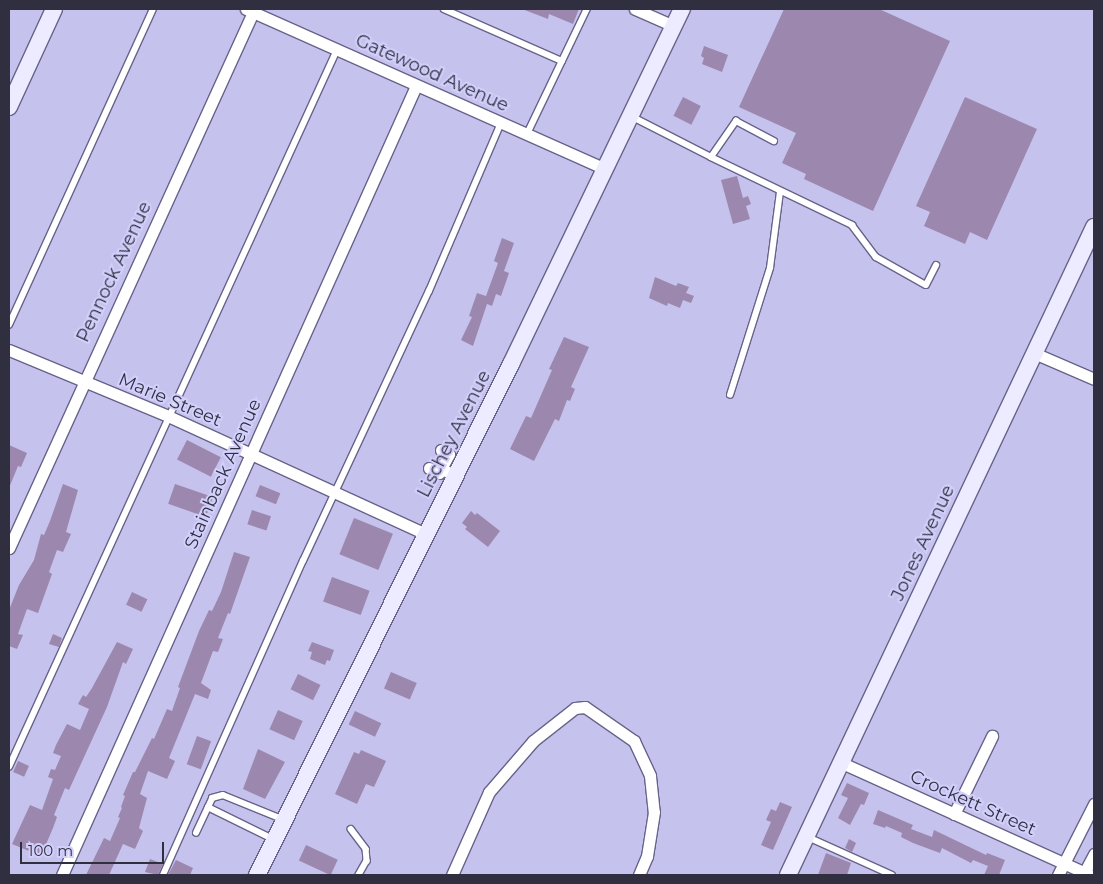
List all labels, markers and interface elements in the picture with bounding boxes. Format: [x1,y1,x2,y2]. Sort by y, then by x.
street label: Gatewood Avenue [352,30,512,116]
street label: Pennock Avenue [72,198,156,346]
street label: Lischey Avenue [413,367,495,501]
street label: Marie Street [115,369,225,431]
street label: Stainback Avenue [180,396,266,552]
street label: Jones Avenue [887,482,959,604]
street label: Crockett Street [907,766,1039,840]
scale bar [22,832,166,864]
text: 100 m [28,841,73,860]

